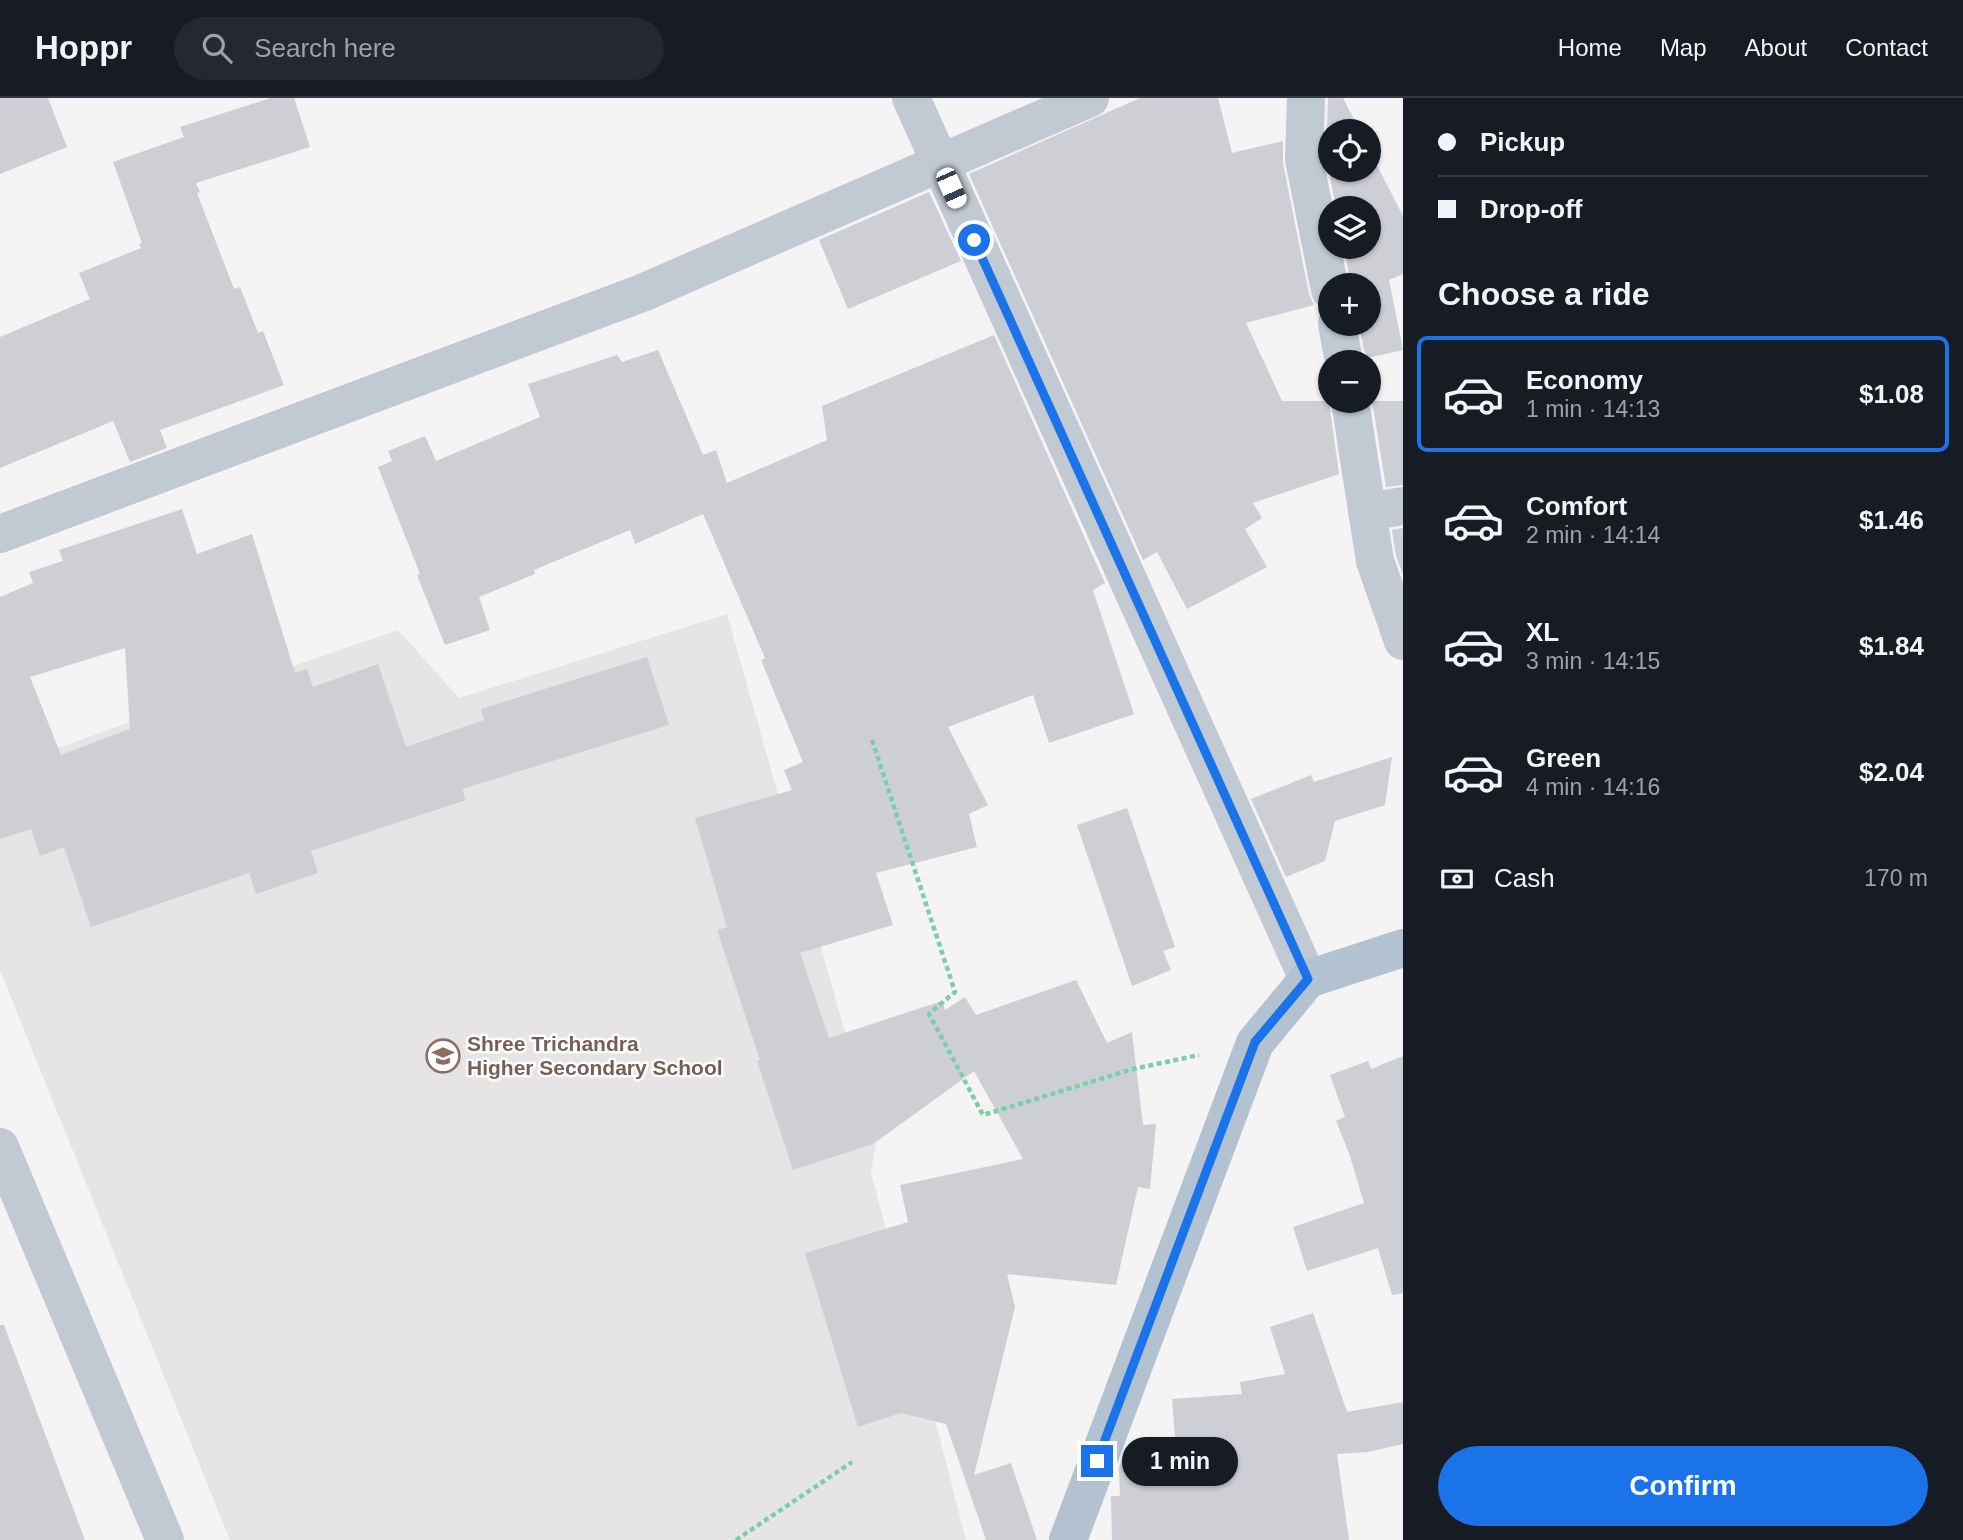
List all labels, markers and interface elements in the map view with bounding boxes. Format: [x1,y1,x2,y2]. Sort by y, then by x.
search box [174,17,664,80]
text: Hoppr [35,29,132,66]
icon: search [198,29,236,67]
text: Search here [254,33,396,63]
text: Home [1558,34,1622,61]
text: Map [1660,34,1707,61]
text: About [1745,34,1807,61]
text: Contact [1845,34,1928,61]
map controls [1318,119,1381,413]
button: locate [1318,119,1381,182]
text: Pickup [1480,127,1565,157]
car [933,165,970,211]
text: Drop-off [1480,194,1583,224]
button: layers [1318,196,1381,259]
route start [958,224,990,256]
button: + [1318,273,1381,336]
text: Choose a ride [1438,276,1650,312]
button: − [1318,350,1381,413]
icon: car [1442,363,1505,426]
text: Economy [1526,365,1643,395]
text: $1.08 [1859,379,1924,409]
text: 1 min · 14:13 [1526,396,1660,422]
icon: car [1442,489,1505,552]
text: Comfort [1526,491,1627,521]
text: $1.46 [1859,505,1924,535]
text: 2 min · 14:14 [1526,522,1660,548]
icon: car [1442,615,1505,678]
text: XL [1526,617,1559,647]
text: $1.84 [1859,631,1924,661]
text: 3 min · 14:15 [1526,648,1660,674]
icon: car [1442,741,1505,804]
text: Green [1526,743,1601,773]
text: $2.04 [1859,757,1924,787]
text: 4 min · 14:16 [1526,774,1660,800]
icon: cash [1438,860,1476,898]
text: Cash [1494,863,1555,893]
text: 170 m [1864,865,1928,891]
place label: Shree Trichandra Higher Secondary School [467,1032,723,1079]
school or university icon: Shree Trichandra Higher Secondary School [424,1037,462,1075]
callout: 1 min [1122,1436,1237,1486]
route end [1081,1445,1113,1477]
button: Confirm [1438,1446,1928,1526]
text: 1 min [1150,1448,1210,1474]

